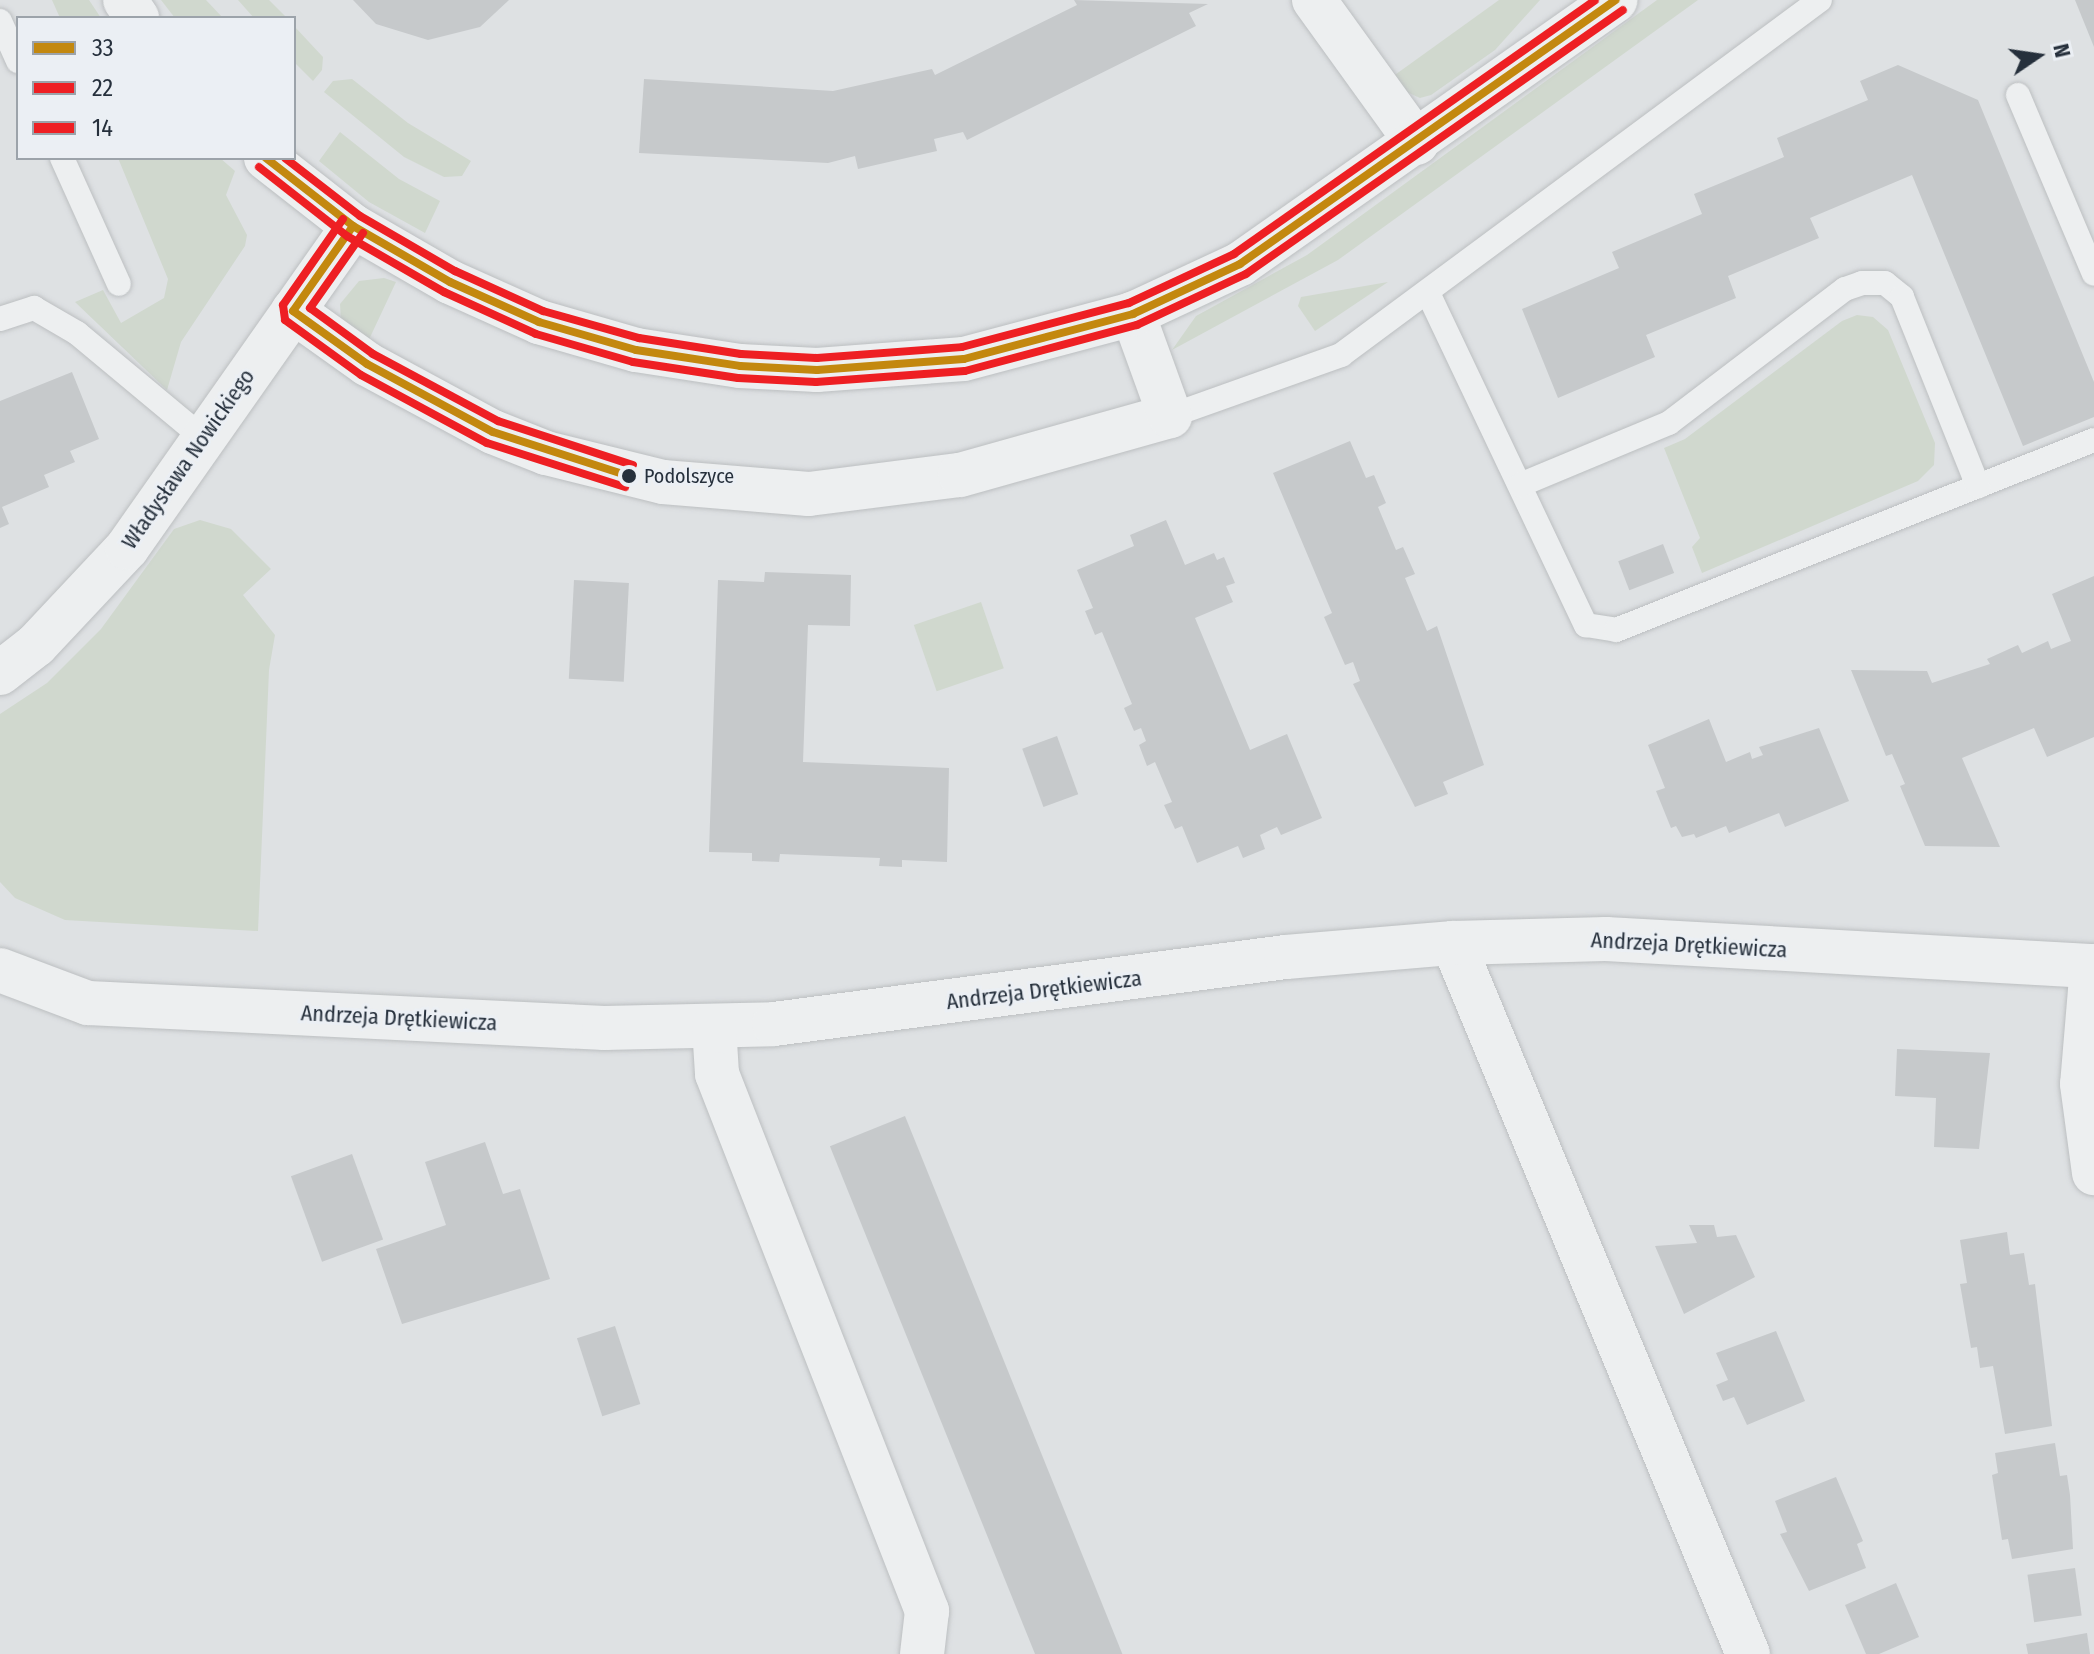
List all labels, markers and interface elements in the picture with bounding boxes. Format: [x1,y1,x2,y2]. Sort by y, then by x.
legend [16,16,296,160]
north arrow [1998,16,2078,96]
text: 33 [92,34,114,62]
text: N [2047,41,2077,60]
text: 22 [92,74,113,102]
text: 14 [92,114,113,142]
street label: Władysława Nowickiego [116,364,260,554]
place label: Podolszyce [644,464,734,488]
marker: Podolszyce [621,468,637,484]
street label: Andrzeja Drętkiewicza [1590,927,1788,963]
street label: Andrzeja Drętkiewicza [945,965,1143,1015]
street label: Andrzeja Drętkiewicza [300,1000,498,1036]

